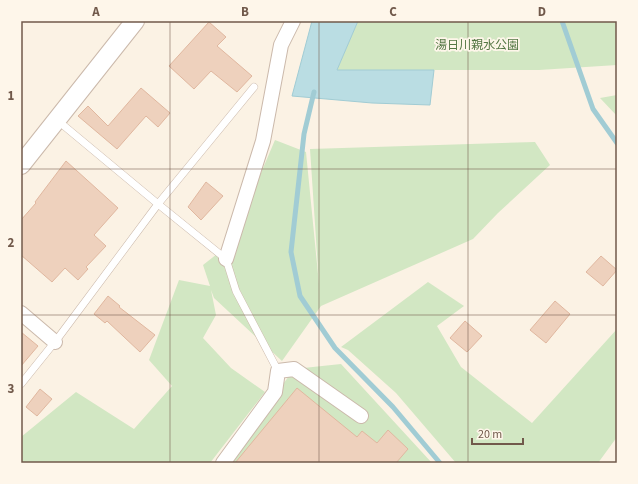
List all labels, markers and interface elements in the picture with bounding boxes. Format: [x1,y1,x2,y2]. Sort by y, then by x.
text: A [91,3,100,21]
text: B [241,3,249,21]
text: C [389,3,397,21]
text: D [538,3,546,21]
park label: 湯日川親水公園 [435,37,519,54]
text: 1 [8,87,15,105]
text: 2 [8,234,15,252]
text: 3 [8,380,15,398]
scale bar [472,420,523,446]
text: 20 m [478,426,502,443]

